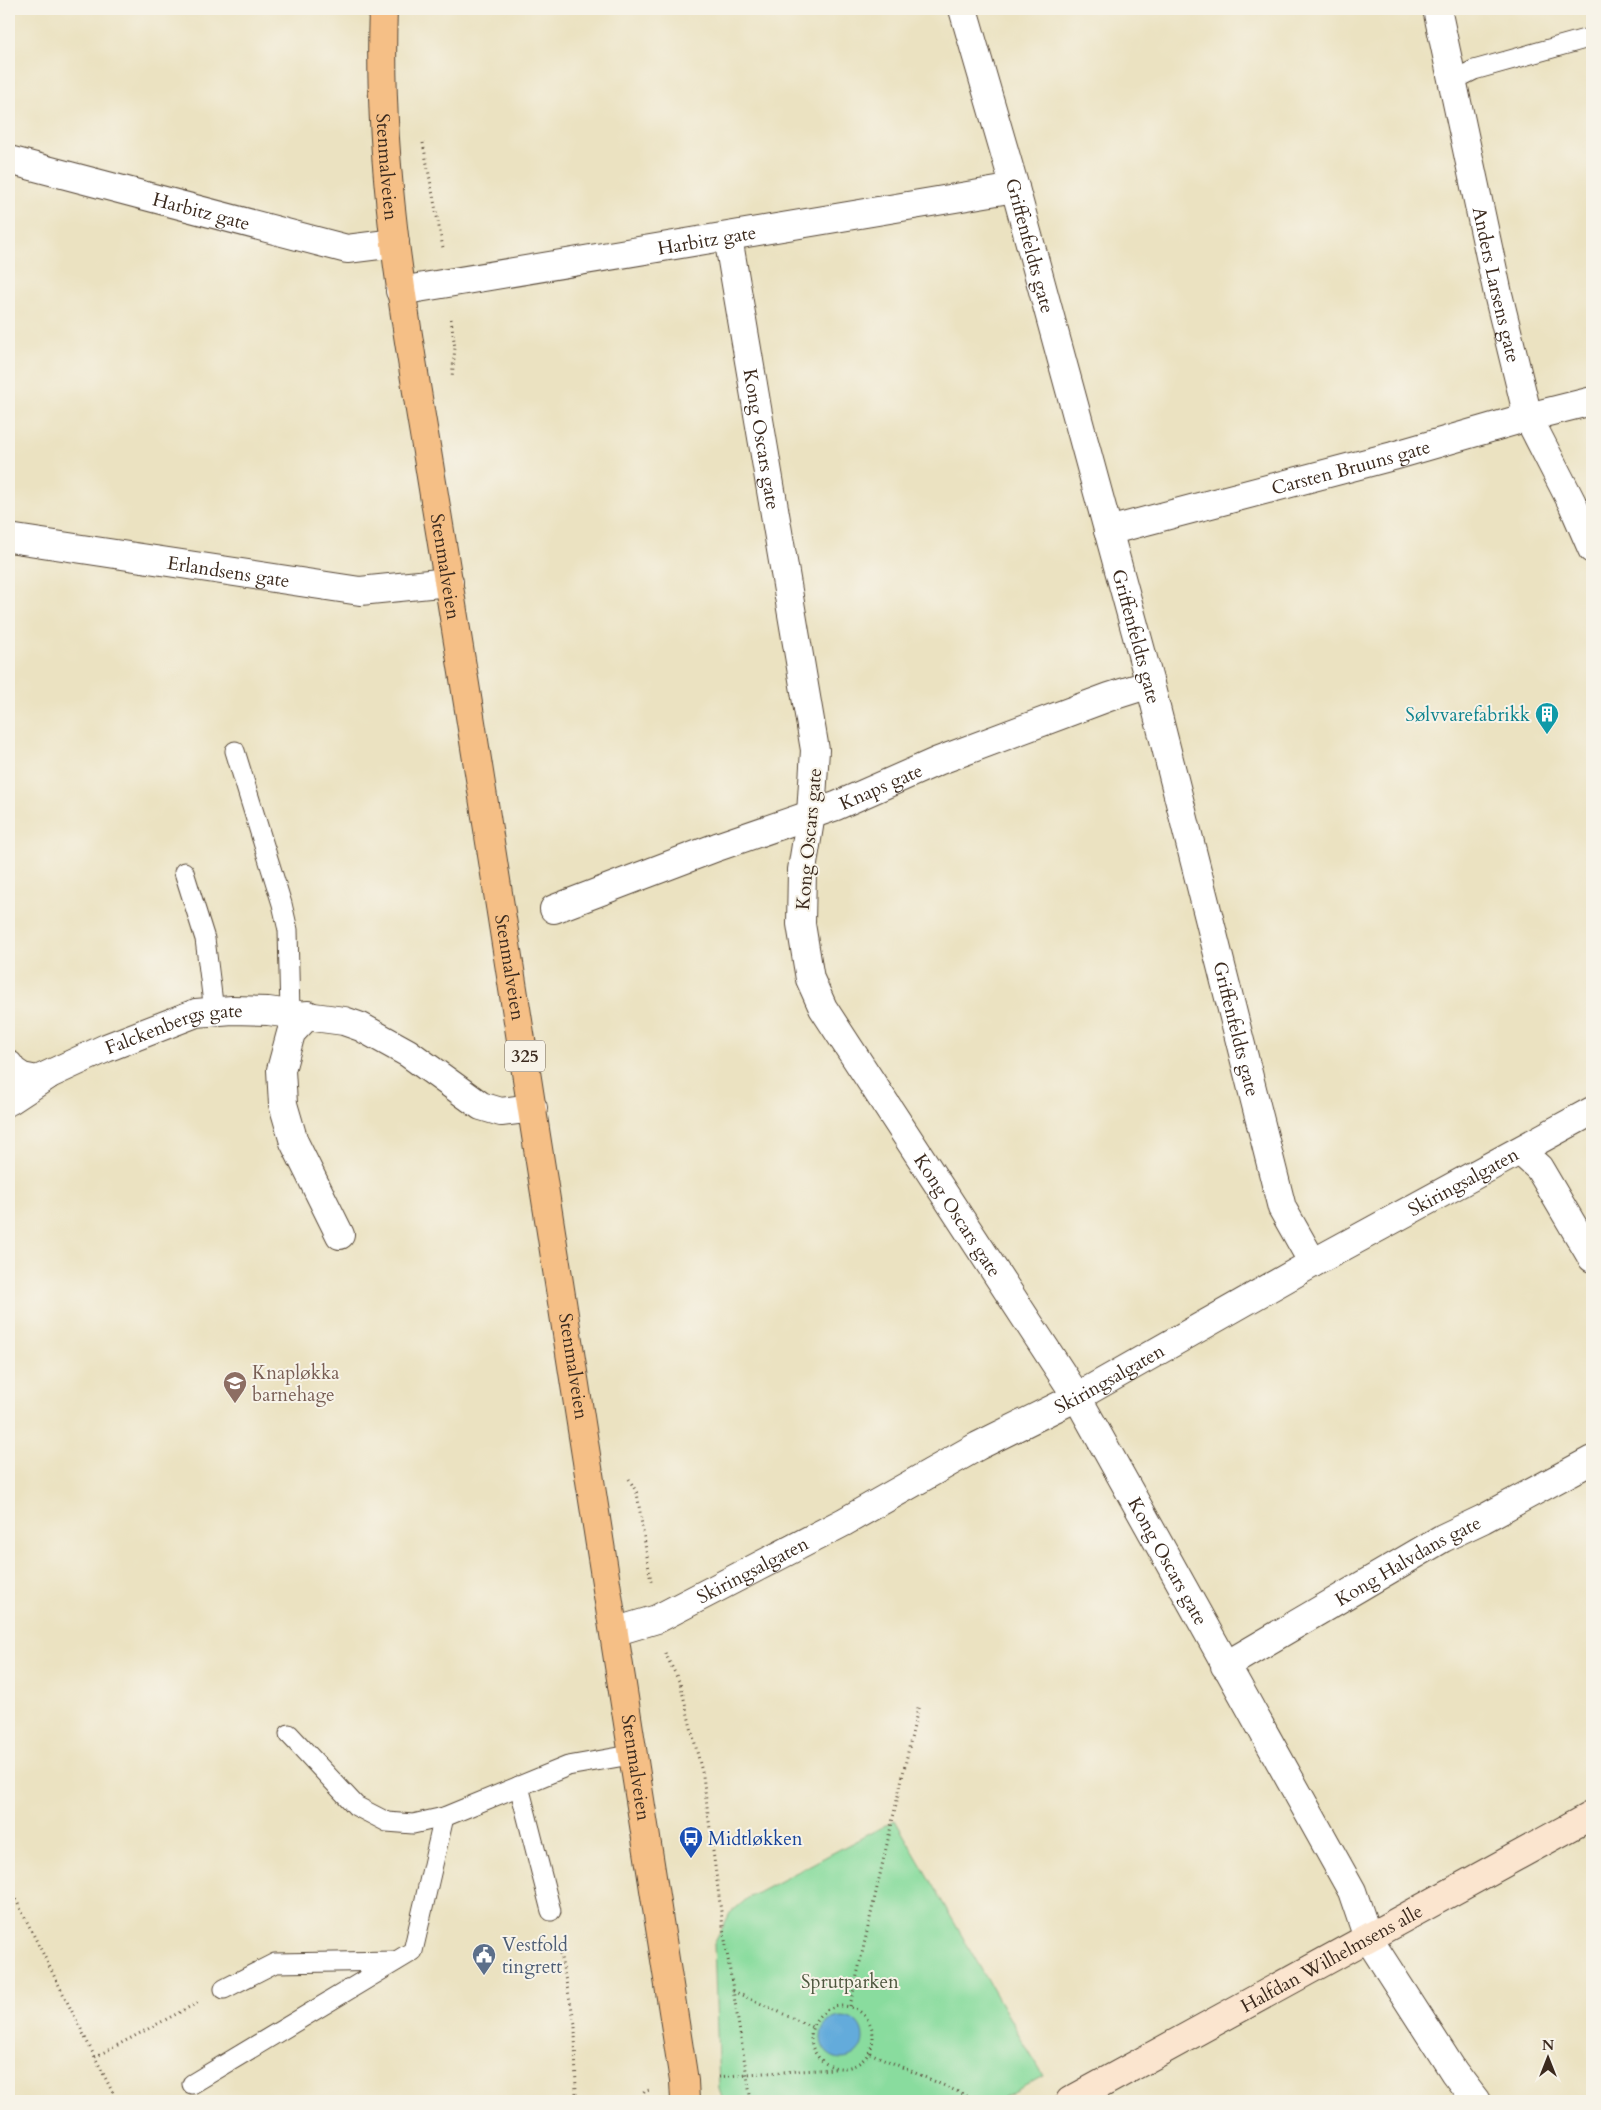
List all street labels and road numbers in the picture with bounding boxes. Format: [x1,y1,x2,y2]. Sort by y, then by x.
street label: Stenmalveien [370,113,404,222]
street label: Griffenfeldts gate [999,175,1060,316]
street label: Harbitz gate [150,186,253,237]
street label: Anders Larsens gate [1466,205,1526,365]
street label: Harbitz gate [656,220,758,262]
street label: Kong Oscars gate [737,367,786,512]
street label: Carsten Bruuns gate [1269,434,1433,501]
street label: Stenmalveien [424,512,466,622]
street label: Erlandsens gate [165,550,291,594]
street label: Griffenfeldts gate [1105,566,1166,707]
street label: Knaps gate [835,758,927,817]
street label: Kong Oscars gate [790,767,828,911]
street label: Stenmalveien [488,912,531,1023]
street label: Griffenfeldts gate [1206,959,1265,1099]
street label: Falckenbergs gate [101,998,243,1061]
road number: 325 [505,1040,545,1072]
street label: Skiringsalgaten [1403,1141,1524,1223]
street label: Kong Oscars gate [908,1149,1007,1282]
street label: Stenmalveien [552,1311,594,1422]
street label: Skiringsalgaten [1050,1338,1170,1420]
street label: Kong Oscars gate [1121,1493,1213,1630]
street label: Kong Halvdans gate [1330,1510,1485,1613]
street label: Skiringsalgaten [692,1531,813,1610]
street label: Stenmalveien [615,1713,657,1823]
street label: Halfdan Wilhelmsens alle [1236,1898,1428,2019]

